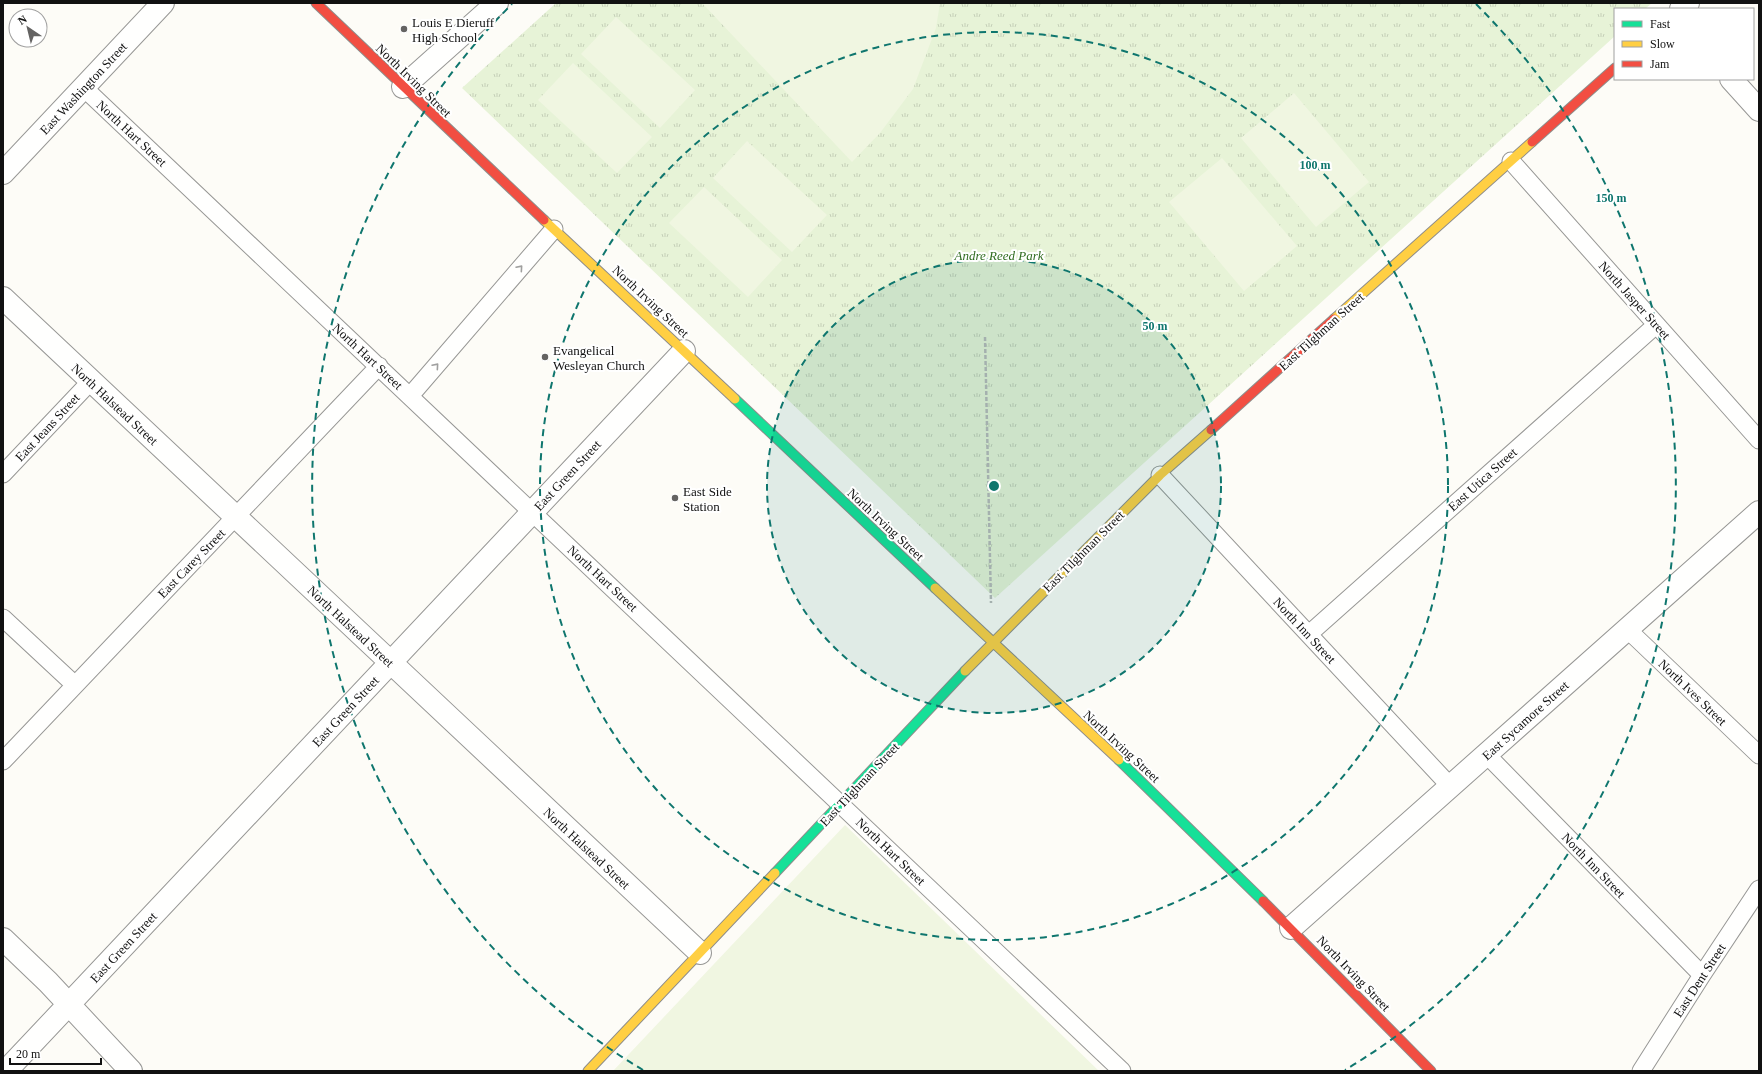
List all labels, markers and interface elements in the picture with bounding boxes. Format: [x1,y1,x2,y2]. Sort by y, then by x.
north arrow [8,8,48,48]
legend [1614,8,1754,80]
text: N [16,13,29,27]
place label: Louis E Dieruff High School [412,15,495,45]
text: Fast [1650,17,1671,31]
marker: Louis E Dieruff High School [399,24,409,34]
text: Slow [1650,37,1675,51]
street label: East Washington Street [37,39,130,138]
street label: North Irving Street [373,41,455,120]
text: Jam [1650,57,1670,71]
street label: North Hart Street [94,97,170,170]
text: 100 m [1300,158,1331,172]
text: 150 m [1596,191,1627,205]
park label: Andre Reed Park [953,248,1044,263]
street label: North Jasper Street [1596,258,1674,343]
street label: North Irving Street [609,262,692,341]
one-way arrow [516,265,523,272]
street label: East Tilghman Street [1276,289,1367,373]
text: 50 m [1143,319,1168,333]
street label: North Hart Street [330,320,406,393]
place label: Evangelical Wesleyan Church [553,343,645,373]
marker: Evangelical Wesleyan Church [540,352,550,362]
street label: North Halstead Street [68,360,161,449]
one-way arrow [431,364,438,371]
street label: East Jeans Street [12,390,83,464]
street label: East Green Street [531,437,604,514]
street label: East Utica Street [1445,444,1520,514]
centre of rings [987,479,1001,493]
place label: East Side Station [683,484,732,514]
street label: North Irving Street [844,485,927,564]
marker: East Side Station [670,493,680,503]
street label: East Tilghman Street [1039,507,1127,595]
street label: East Carey Street [155,525,228,601]
street label: North Hart Street [565,542,641,615]
street label: North Halstead Street [304,582,397,671]
street label: North Inn Street [1270,594,1339,667]
street label: North Ives Street [1655,656,1730,729]
street label: East Green Street [309,673,382,750]
street label: East Sycamore Street [1479,677,1572,763]
street label: North Irving Street [1080,707,1163,786]
street label: East Tilghman Street [817,739,902,829]
street label: North Halstead Street [540,804,633,893]
street label: North Hart Street [853,815,929,888]
street label: North Inn Street [1559,830,1629,901]
street label: East Green Street [87,909,160,986]
street label: North Irving Street [1314,933,1394,1014]
street label: East Dent Street [1670,940,1729,1020]
scale bar [10,1040,101,1066]
text: 20 m [16,1047,41,1061]

